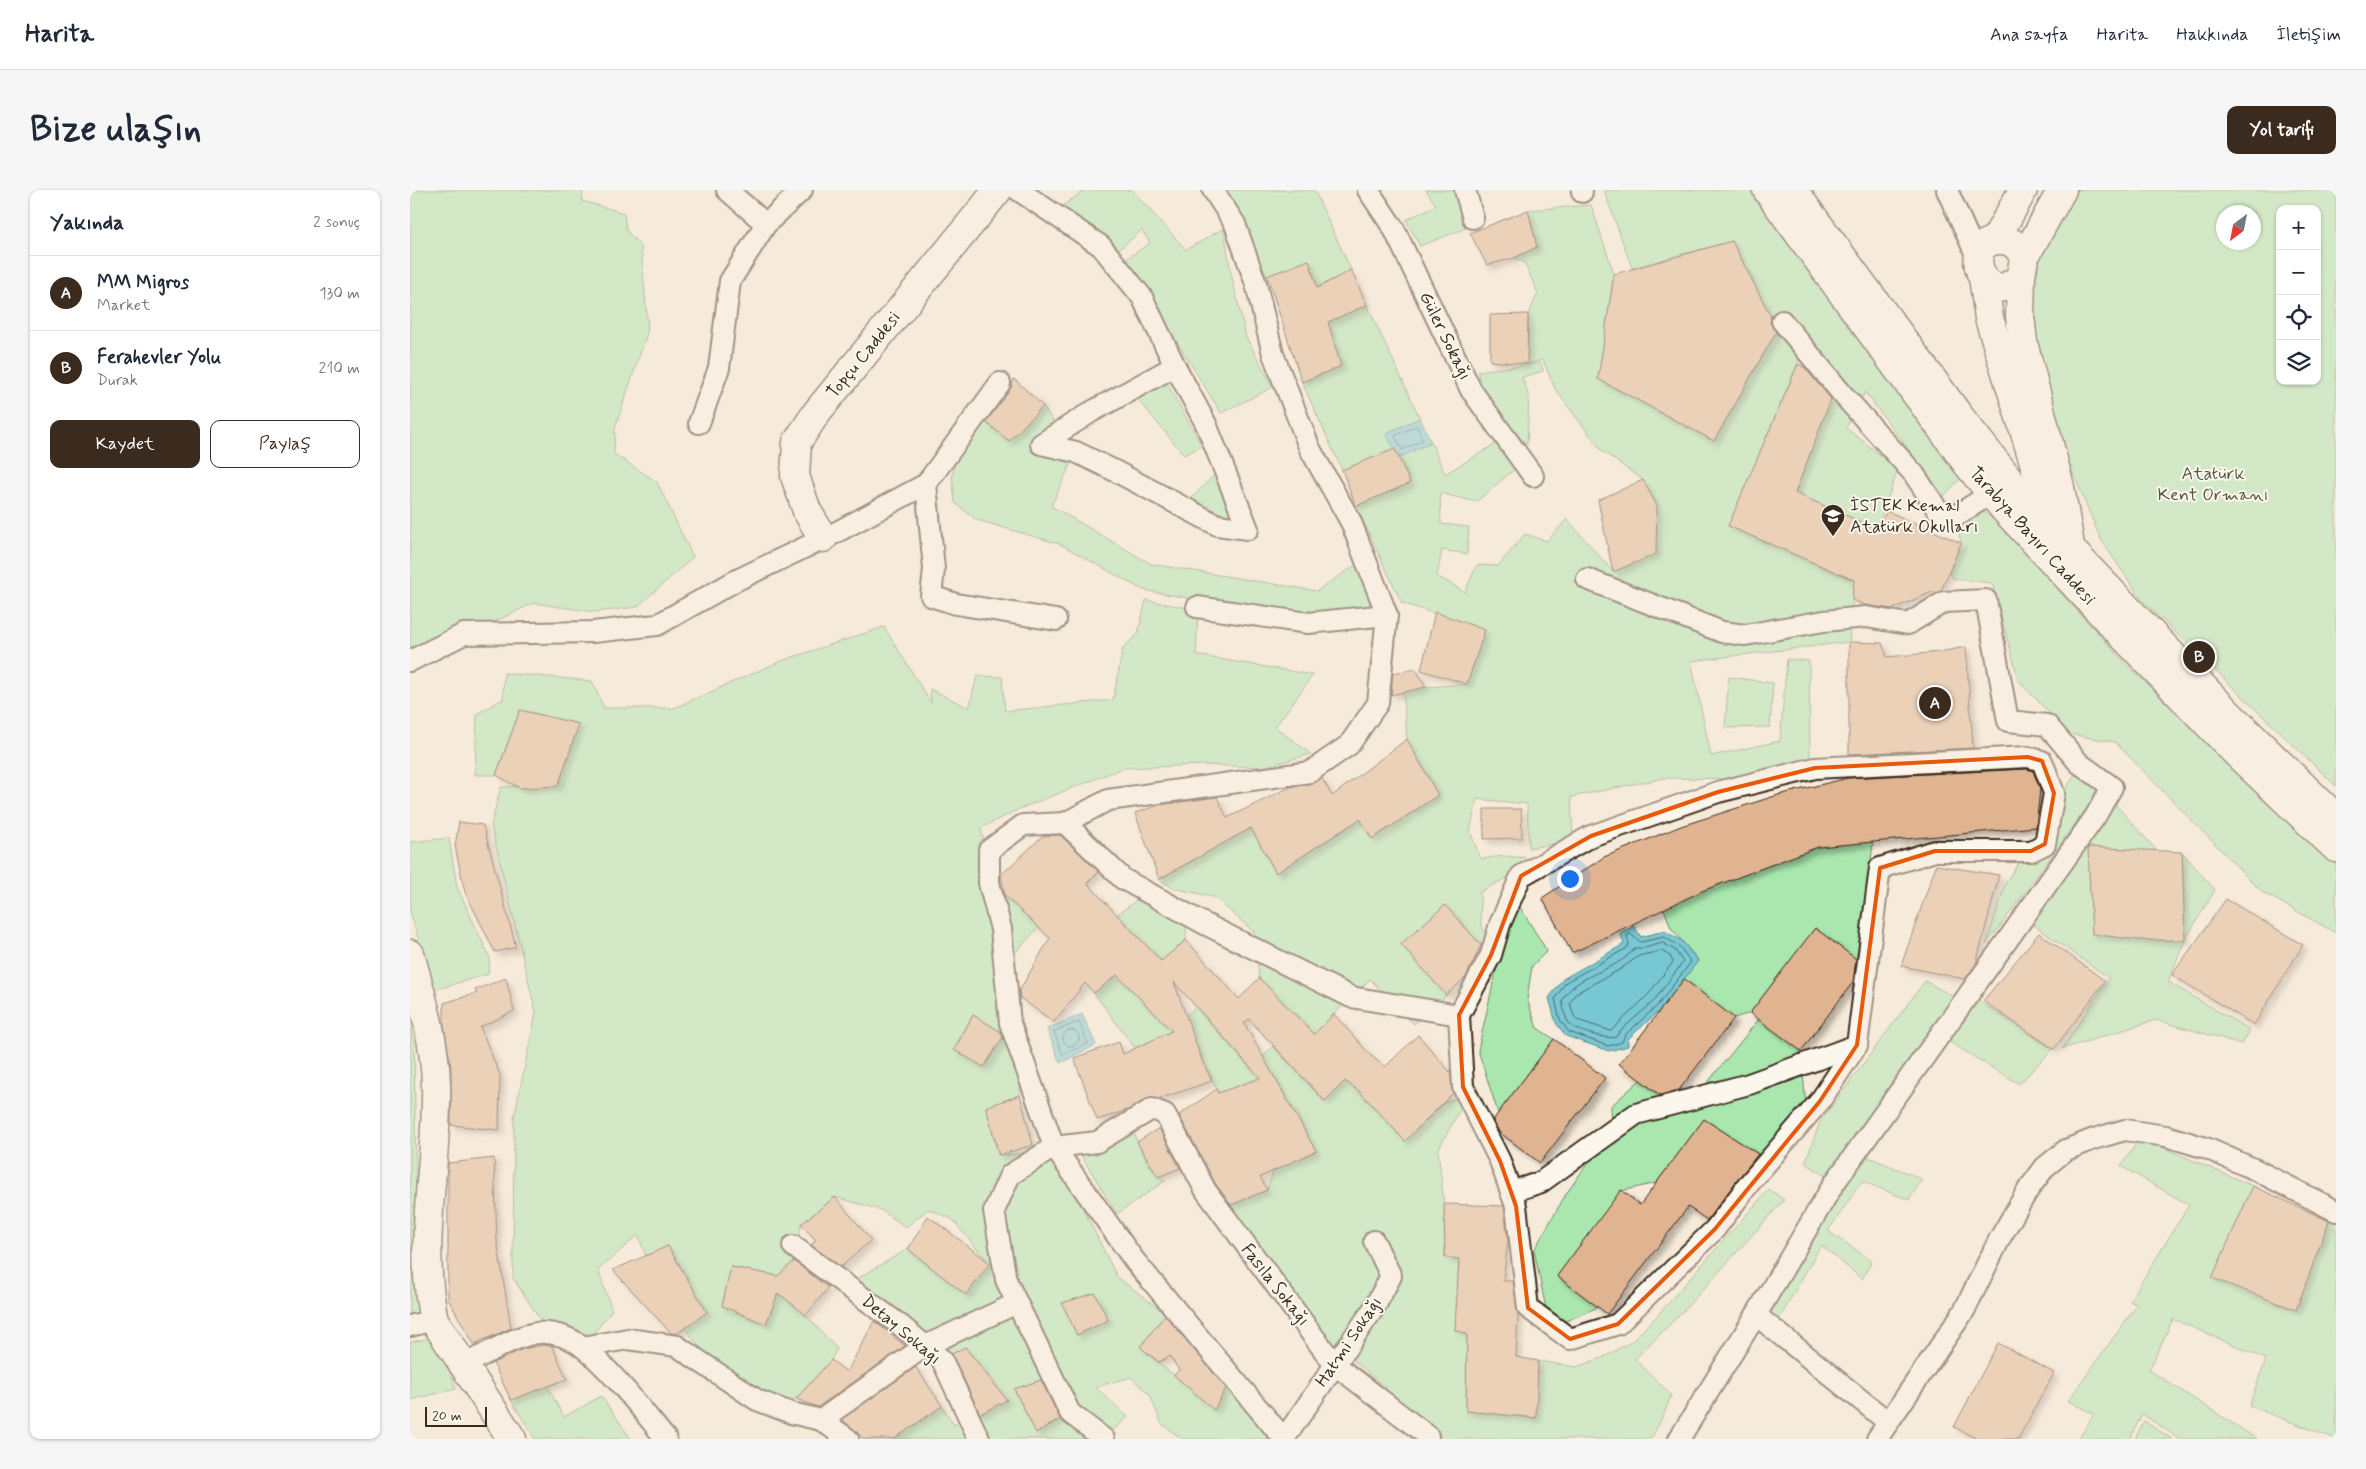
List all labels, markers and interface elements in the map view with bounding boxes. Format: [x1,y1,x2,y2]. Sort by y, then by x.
text: Harita [25,19,94,50]
text: Ana sayfa [1990,23,2069,47]
text: Harita [2097,23,2148,47]
text: Hakkında [2176,23,2249,47]
text: İletişim [2277,23,2341,47]
button: Yol tarifi [2227,106,2336,154]
text: Bize ulaşın [30,107,201,153]
north arrow [2216,205,2261,250]
map controls [2276,205,2321,385]
button: + [2276,205,2321,250]
text: Yakında [50,209,124,237]
text: 2 sonuç [313,212,360,233]
button: − [2276,250,2321,295]
text: MM Migros [97,270,189,295]
text: A [61,283,71,304]
text: 130 m [319,283,360,304]
street label: Güler Sokağı [1413,288,1477,384]
text: Market [97,295,150,316]
button: locate [2276,295,2321,340]
street label: Topçu Caddesi [821,306,907,404]
button: layers [2276,340,2321,385]
text: Ferahevler Yolu [97,345,221,370]
text: B [61,358,71,379]
text: 210 m [319,358,360,379]
text: Durak [97,370,138,391]
button: Kaydet [50,420,200,468]
button: Paylaş [210,420,360,468]
street label: Tarabya Bayırı Caddesi [1963,462,2101,610]
park label: Atatürk Kent Ormanı [2157,462,2269,507]
place label: İSTEK Kemal Atatürk Okulları [1850,494,1978,539]
school or university icon: İSTEK Kemal Atatürk Okulları [1820,503,1846,537]
pin: B [2183,638,2215,676]
pin: A [1919,684,1951,722]
your location [1557,866,1583,892]
street label: Fasıla Sokağı [1235,1239,1315,1331]
street label: Detay Sokağı [856,1289,946,1371]
street label: Hatmi Sokağı [1310,1292,1388,1392]
scale bar [425,1404,488,1427]
text: 20 m [432,1407,462,1425]

